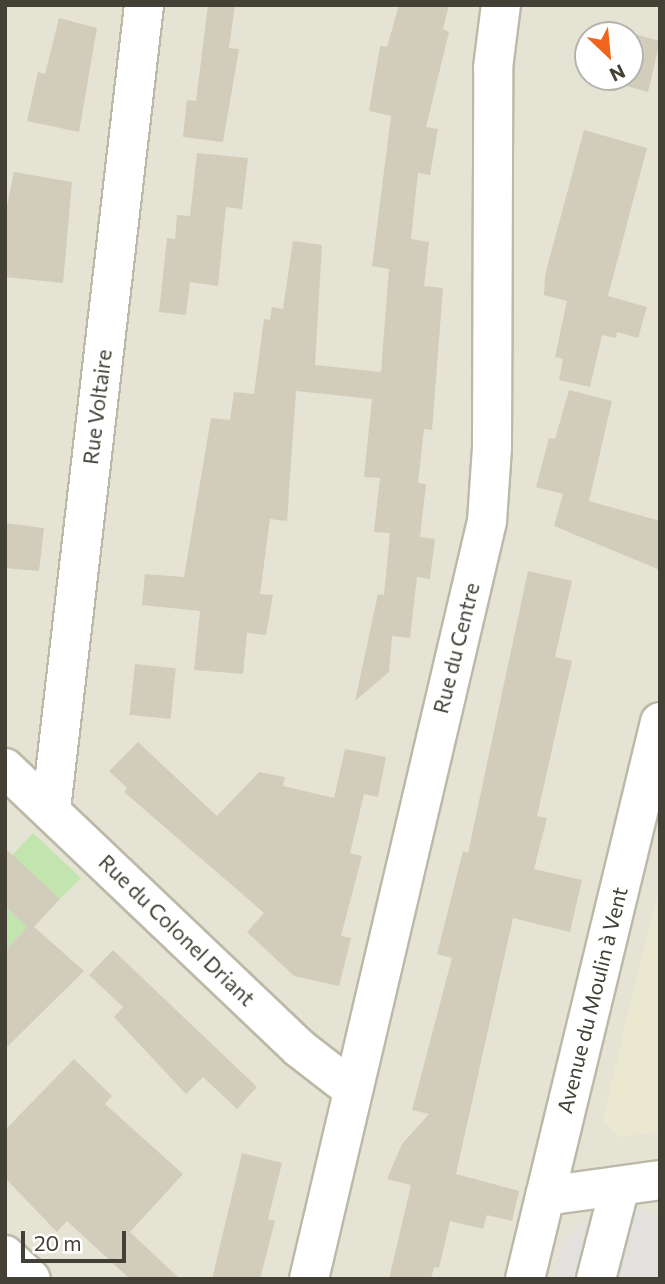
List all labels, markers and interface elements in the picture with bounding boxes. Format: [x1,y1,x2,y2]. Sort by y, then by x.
north arrow [574,21,644,91]
text: N [606,60,629,87]
street label: Rue Voltaire [77,348,117,466]
street label: Rue du Centre [428,580,484,716]
street label: Rue du Colonel Driant [94,849,260,1011]
street label: Avenue du Moulin à Vent [552,884,632,1116]
scale bar [24,1218,130,1262]
text: 20 m [34,1230,82,1255]

